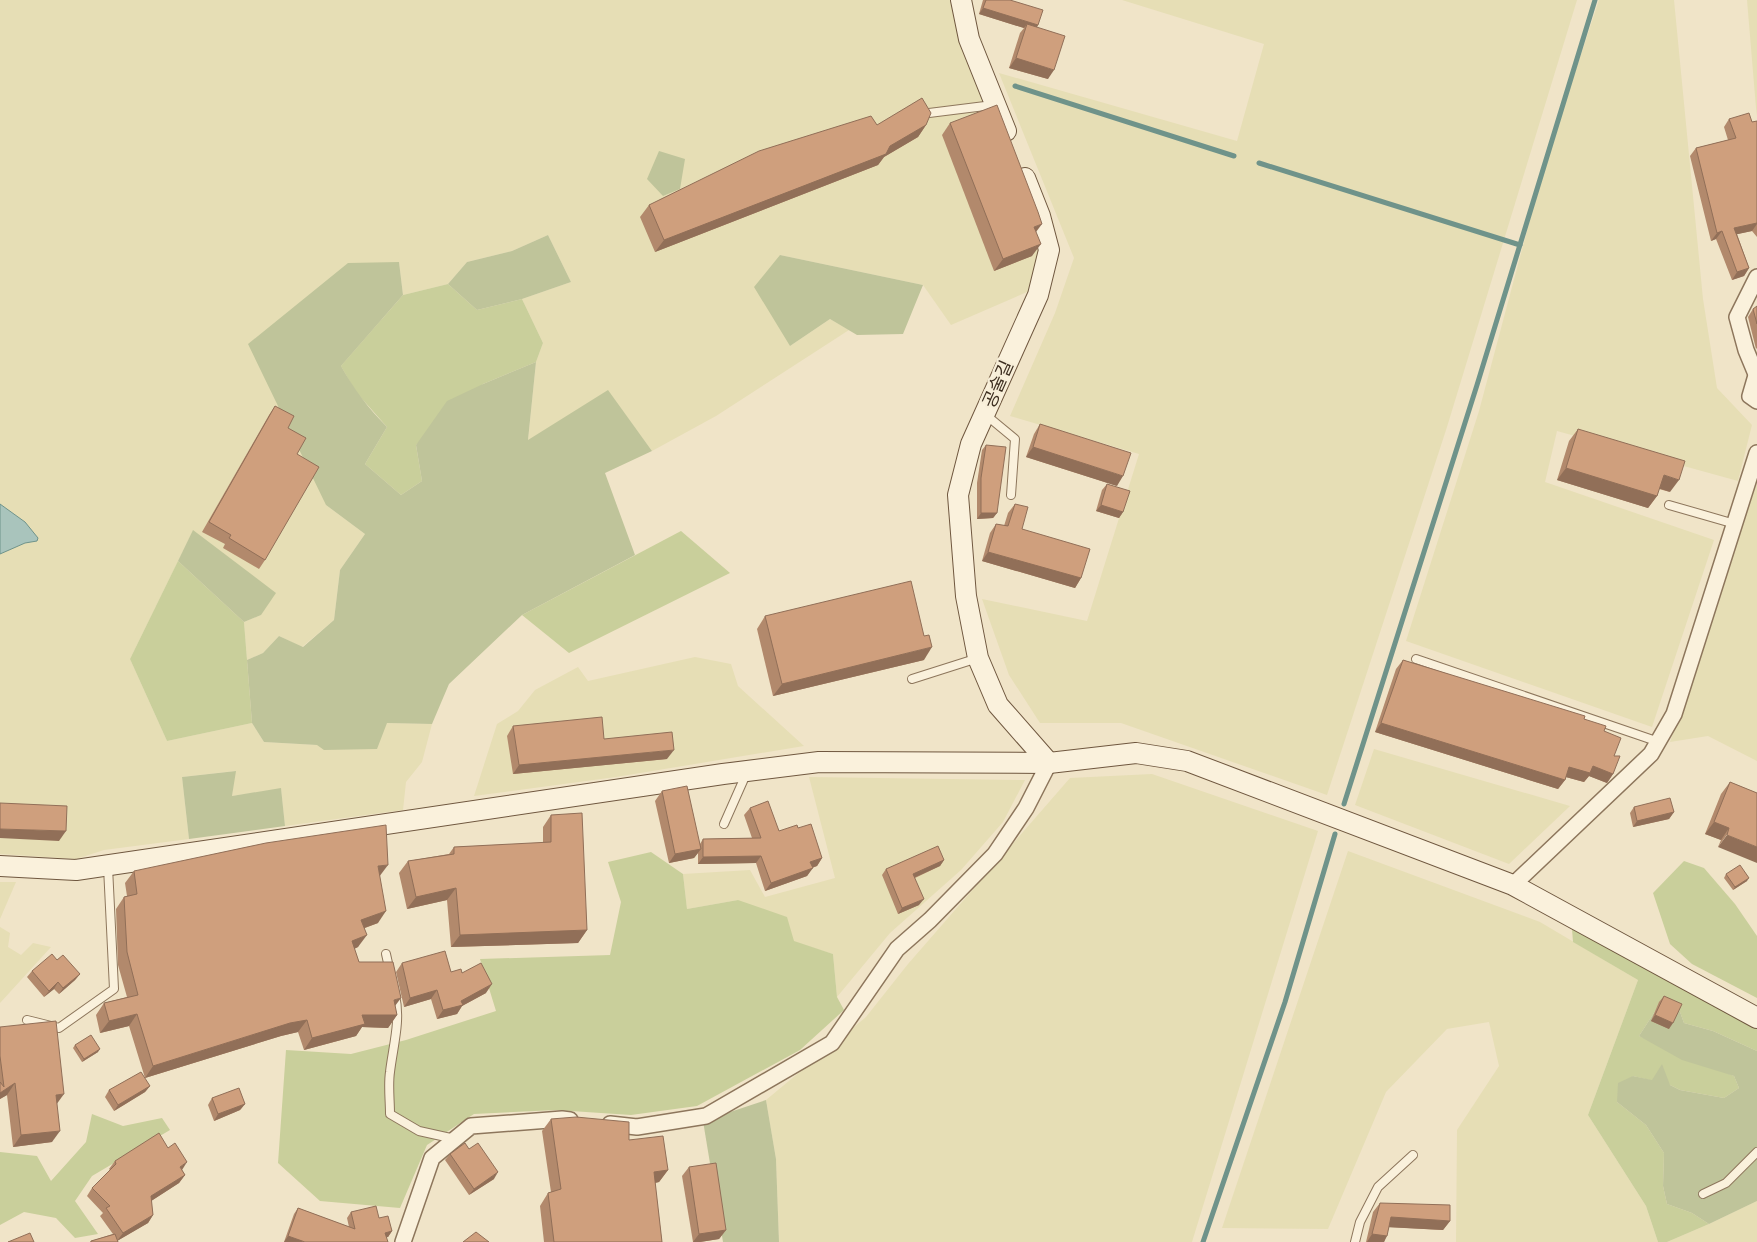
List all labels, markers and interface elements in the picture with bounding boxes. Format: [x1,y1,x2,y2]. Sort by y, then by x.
street label: 공술길 [977,356,1018,411]

